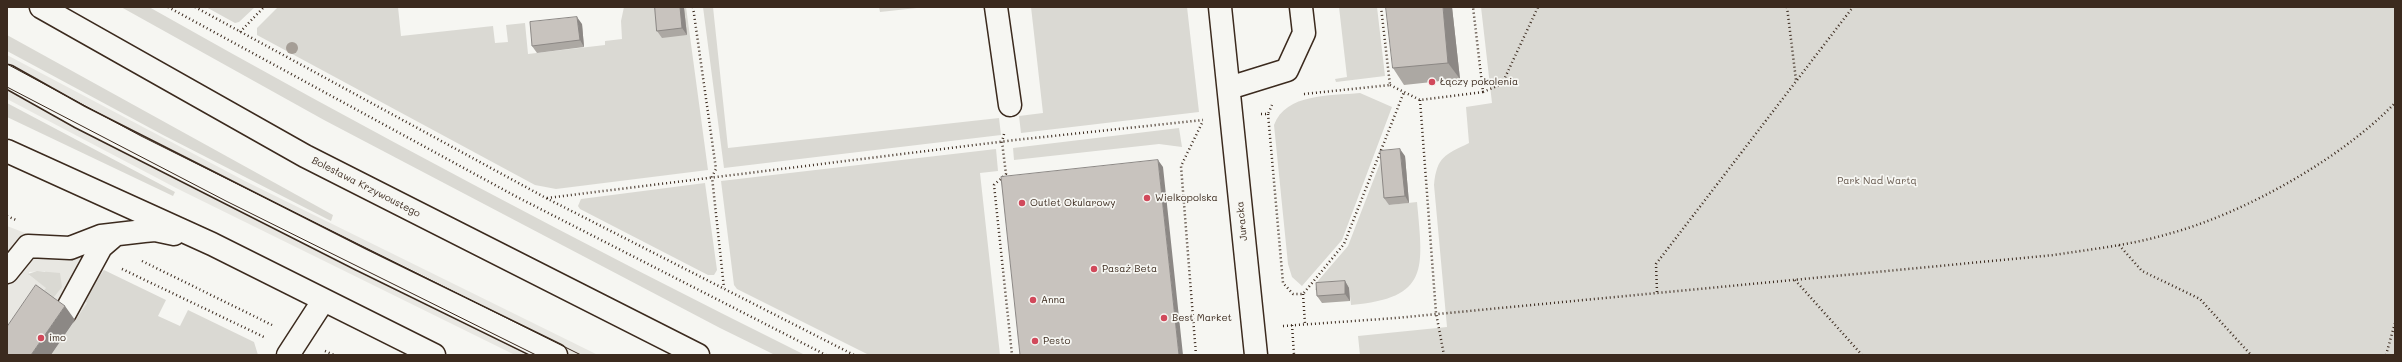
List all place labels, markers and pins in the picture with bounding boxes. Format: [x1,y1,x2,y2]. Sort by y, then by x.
place label: Łączy pokolenia [1440,76,1518,88]
marker: Łączy pokolenia [1427,77,1437,87]
place label: Wielkopolska [1155,192,1218,204]
marker: Wielkopolska [1142,193,1152,203]
place label: Outlet Okularowy [1030,197,1115,209]
marker: Outlet Okularowy [1017,198,1027,208]
place label: Pasaż Beta [1102,263,1157,275]
marker: Pasaż Beta [1089,264,1099,274]
place label: Anna [1041,294,1065,306]
marker: Anna [1028,295,1038,305]
place label: Best Market [1172,312,1232,324]
marker: Best Market [1159,313,1169,323]
place label: imo [49,332,66,344]
marker: imo [36,333,46,343]
place label: Pesto [1043,335,1070,347]
marker: Pesto [1030,336,1040,346]

